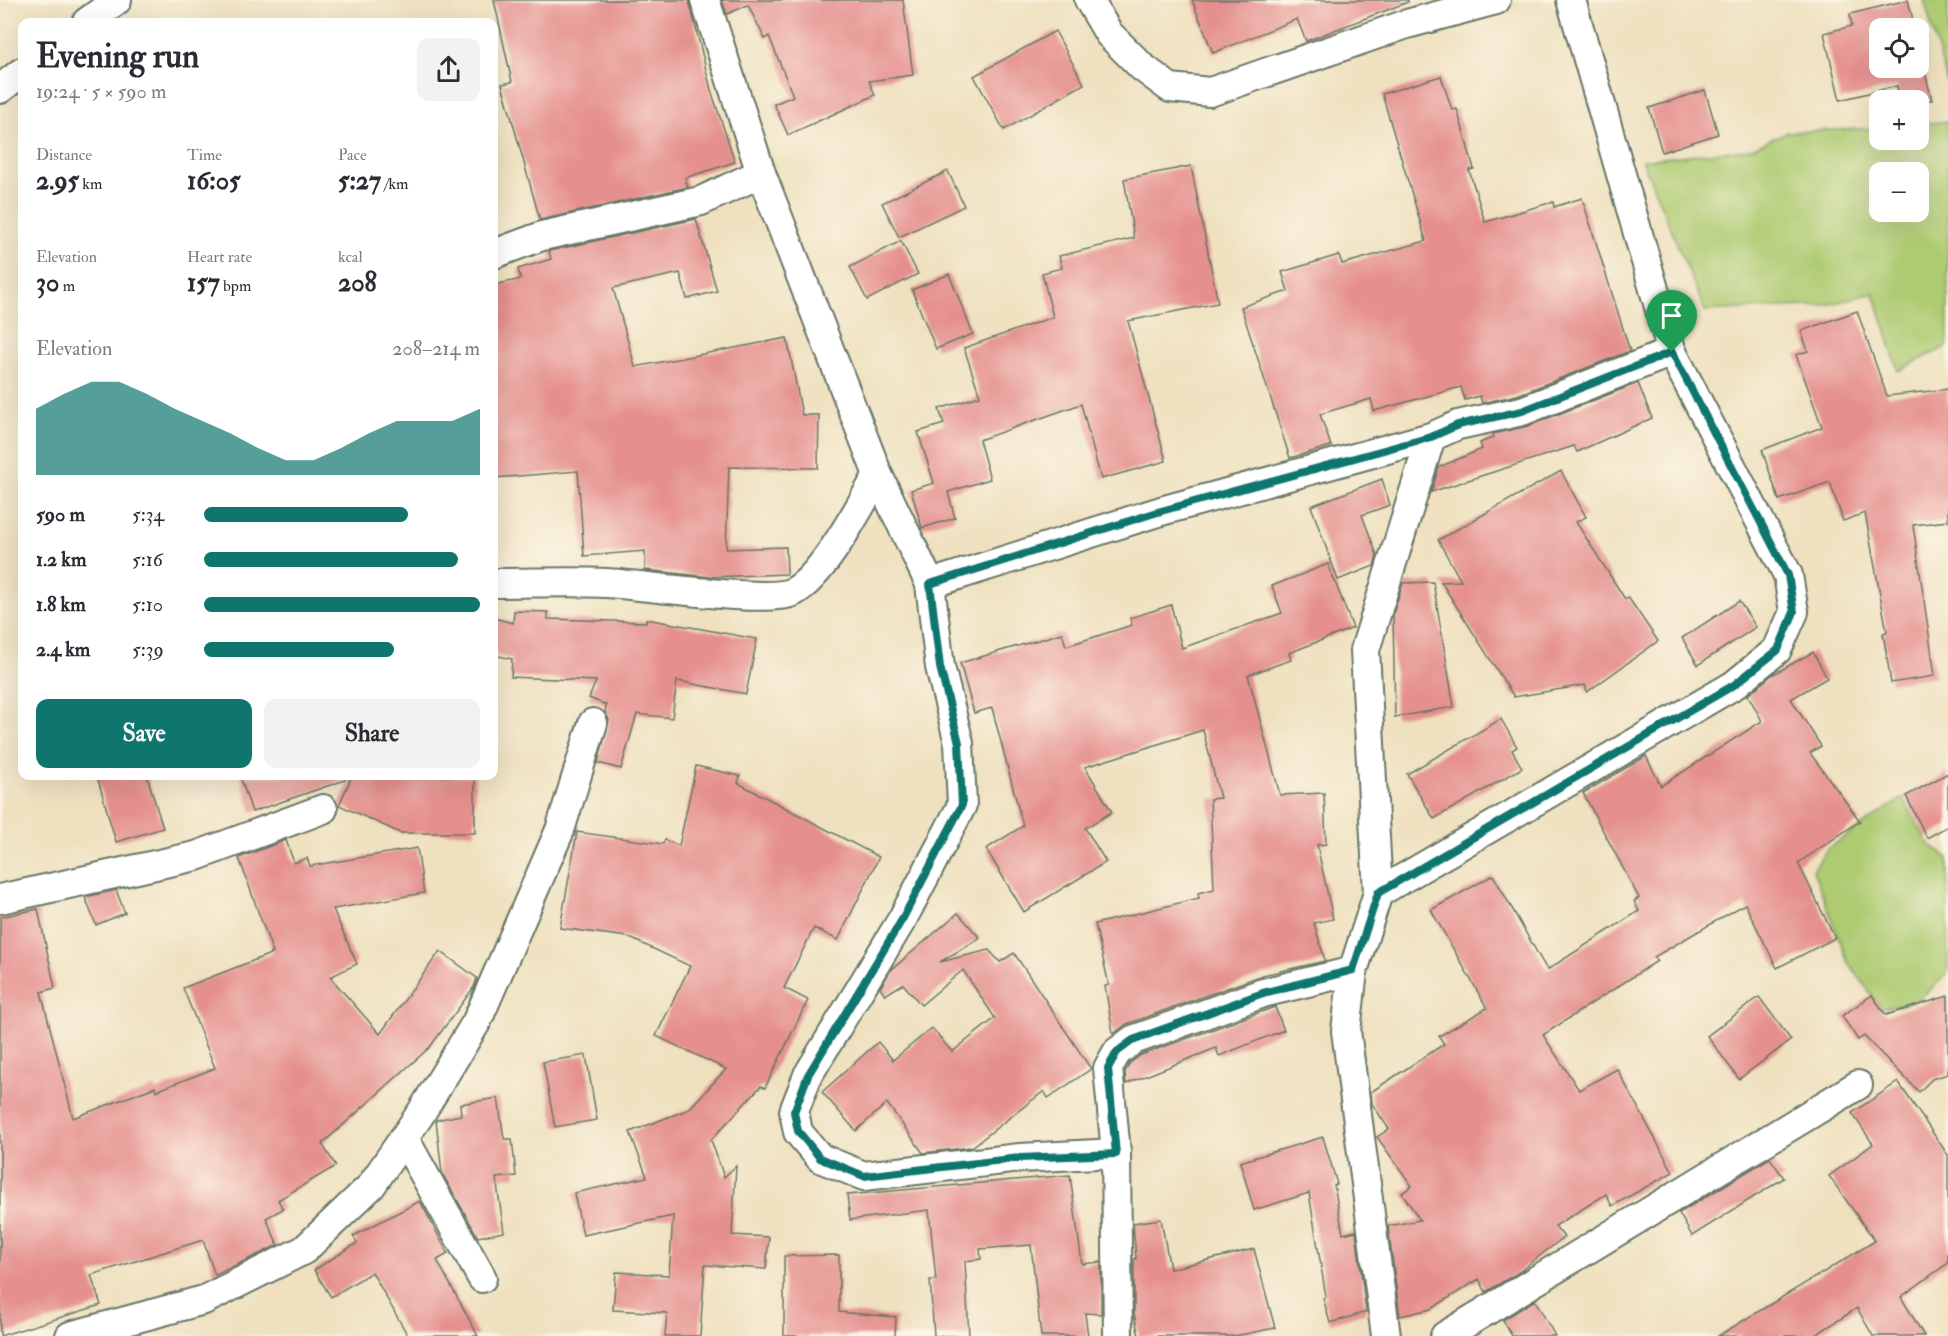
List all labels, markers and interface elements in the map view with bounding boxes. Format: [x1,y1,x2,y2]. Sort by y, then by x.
map controls [1869,18,1929,222]
button: locate [1869,18,1929,78]
text: Evening run [36,36,199,77]
button: share [417,38,480,101]
text: 19:24 · 5 × 590 m [36,79,167,104]
button: + [1869,90,1929,150]
text: Distance [36,145,92,165]
text: Time [187,145,222,165]
text: Pace [338,145,367,165]
button: − [1869,162,1929,222]
text: 2.95 [36,165,79,197]
text: 16:05 [187,165,240,197]
text: 5:27 [338,165,381,197]
text: km [79,174,102,194]
text: /km [381,174,408,194]
text: Elevation [36,247,97,267]
text: Heart rate [187,247,252,267]
text: kcal [338,247,363,267]
text: 30 [36,267,59,299]
text: 157 [187,267,220,299]
text: 208 [338,267,377,299]
text: m [59,276,75,296]
text: bpm [220,276,251,296]
pin [1646,290,1697,352]
icon: arrive [1655,299,1688,332]
text: Elevation [36,336,112,361]
text: 208–214 m [392,336,480,361]
text: 590 m [36,502,85,527]
text: 5:34 [132,502,164,527]
text: 1.2 km [36,547,86,572]
text: 5:16 [132,547,163,572]
text: 1.8 km [36,592,86,617]
text: 5:10 [132,592,163,617]
text: 2.4 km [36,637,90,662]
text: 5:39 [132,637,164,662]
button: Save [36,699,252,768]
button: Share [264,699,480,768]

